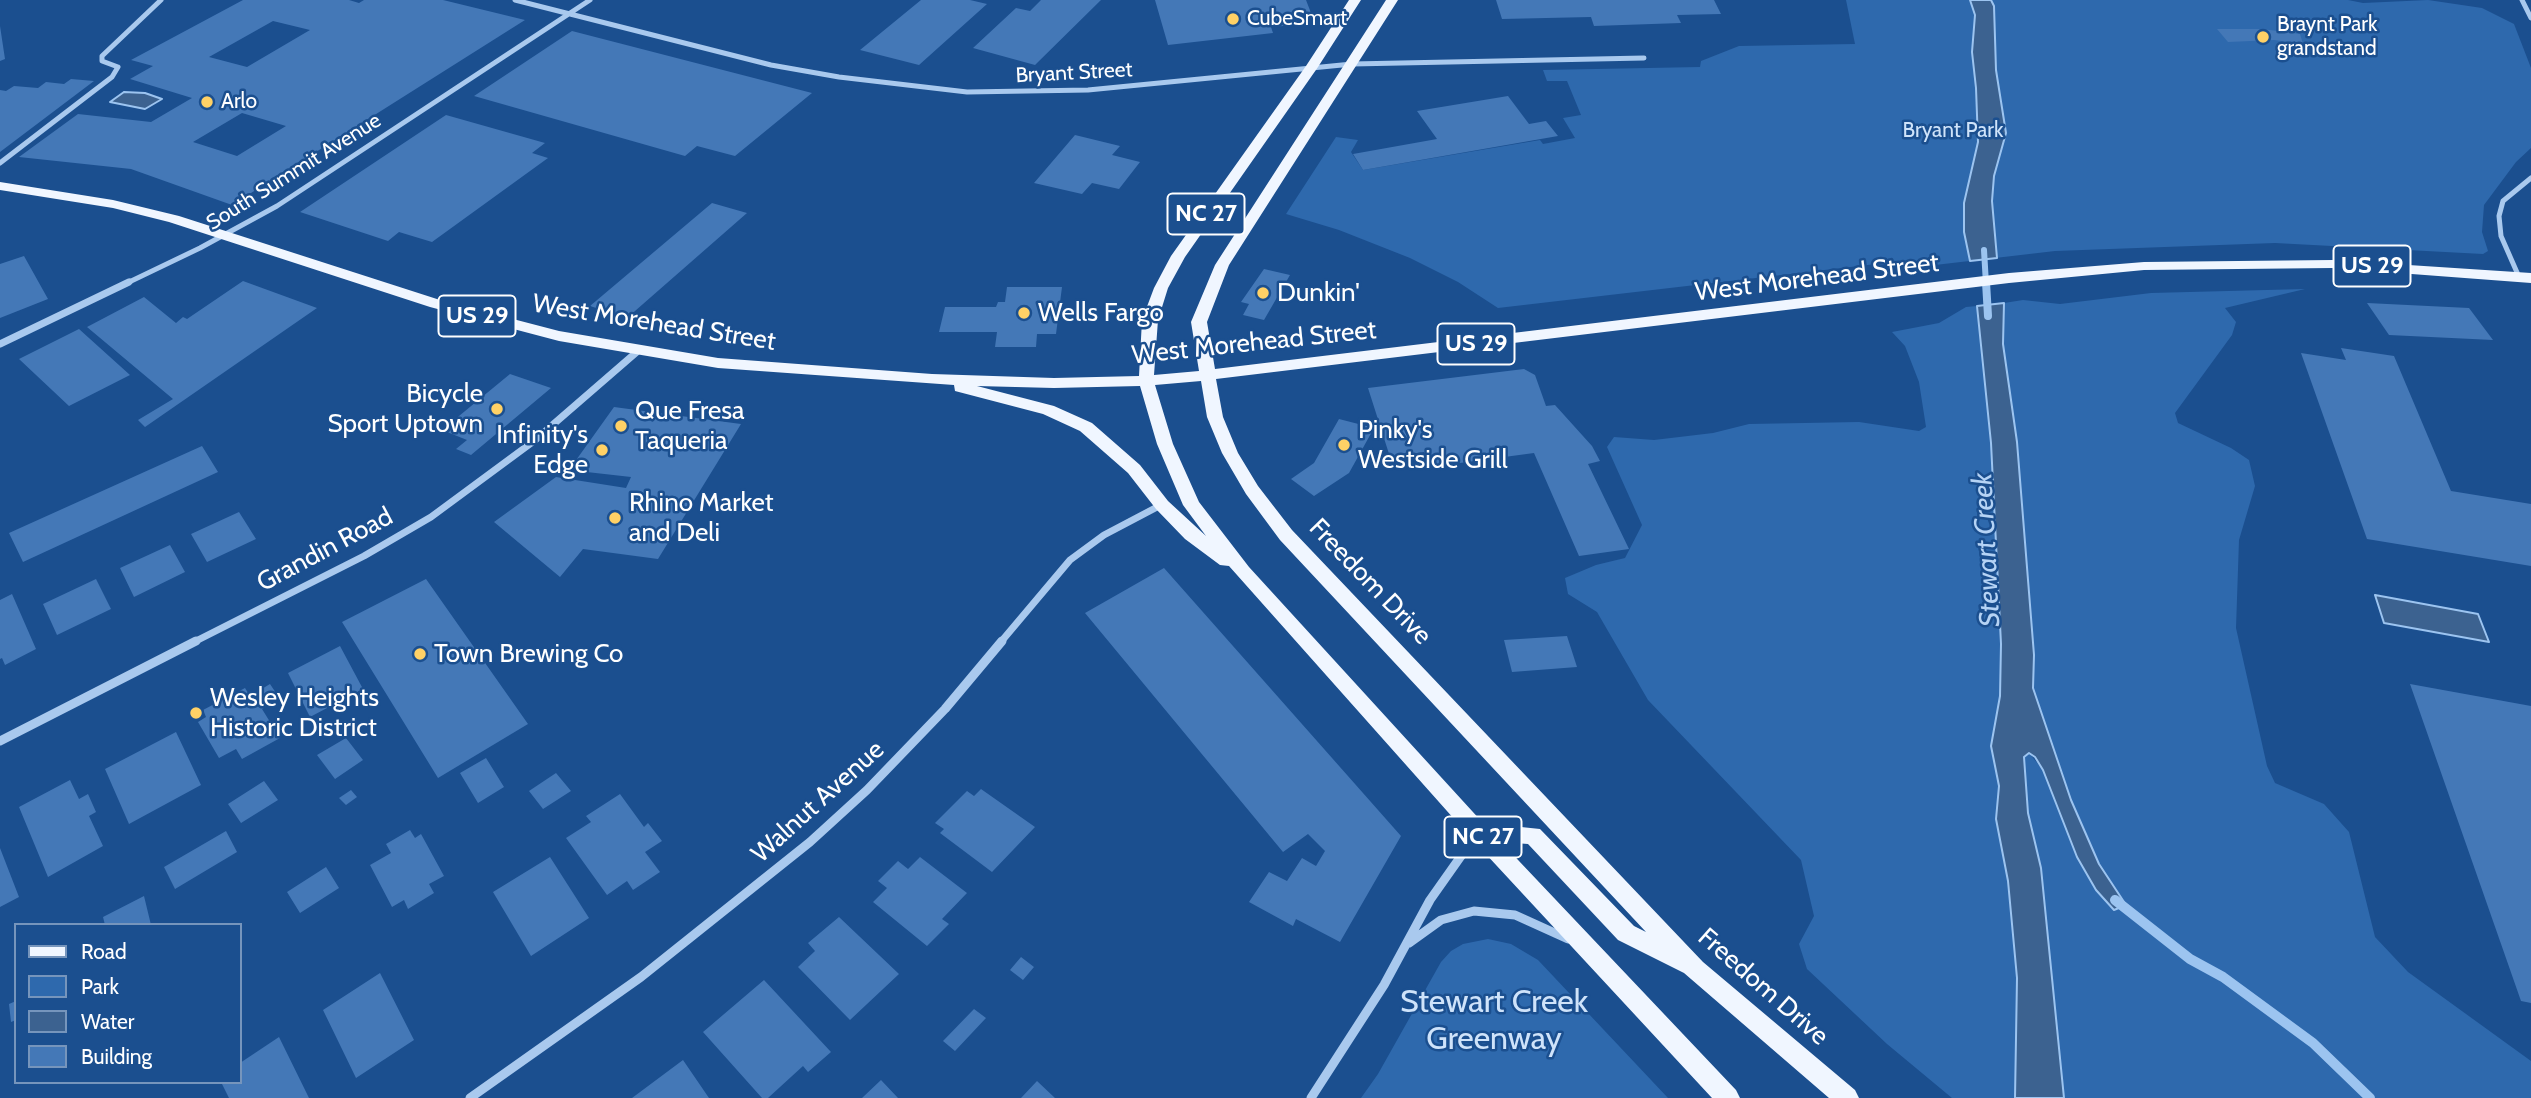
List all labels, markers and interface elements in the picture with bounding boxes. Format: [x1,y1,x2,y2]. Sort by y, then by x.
place label: CubeSmart [1247,6,1347,32]
marker: CubeSmart [1225,11,1241,27]
place label: Braynt Park grandstand [2277,12,2377,62]
marker: Braynt Park grandstand [2255,29,2271,45]
street label: Bryant Street [1015,57,1133,89]
place label: Arlo [221,89,257,115]
marker: Arlo [199,94,215,110]
street label: South Summit Avenue [202,108,386,236]
park label: Bryant Park [1903,118,2003,144]
road number: NC 27 [1168,194,1244,234]
road number: US 29 [2334,246,2410,286]
street label: West Morehead Street [1693,248,1941,308]
place label: Dunkin' [1277,277,1360,309]
marker: Dunkin' [1255,285,1271,301]
street label: West Morehead Street [530,288,778,358]
road number: US 29 [438,296,516,337]
place label: Wells Fargo [1038,297,1164,329]
marker: Wells Fargo [1016,305,1032,321]
street label: West Morehead Street [1130,315,1378,371]
road number: US 29 [1438,324,1514,365]
place label: Bicycle Sport Uptown [327,378,483,440]
place label: Que Fresa Taqueria [635,395,745,457]
marker: Bicycle Sport Uptown [489,401,505,417]
place label: Pinky's Westside Grill [1358,414,1508,476]
marker: Que Fresa Taqueria [613,418,629,434]
place label: Infinity's Edge [496,419,588,480]
marker: Pinky's Westside Grill [1336,437,1352,453]
marker: Infinity's Edge [594,442,610,458]
water label: Stewart Creek [1966,472,2008,628]
place label: Rhino Market and Deli [629,487,774,548]
street label: Grandin Road [252,501,398,599]
marker: Rhino Market and Deli [607,510,623,526]
street label: Freedom Drive [1302,513,1438,651]
place label: Town Brewing Co [434,638,623,670]
marker: Town Brewing Co [412,646,428,662]
place label: Wesley Heights Historic District [210,682,379,744]
marker: Wesley Heights Historic District [188,705,204,721]
street label: Walnut Avenue [745,734,891,870]
road number: NC 27 [1444,816,1522,858]
street label: Freedom Drive [1691,922,1835,1052]
legend [14,923,242,1084]
text: Road [81,939,127,964]
text: Park [81,974,119,999]
park label: Stewart Creek Greenway [1400,984,1588,1059]
text: Water [81,1009,134,1034]
text: Building [81,1044,152,1069]

